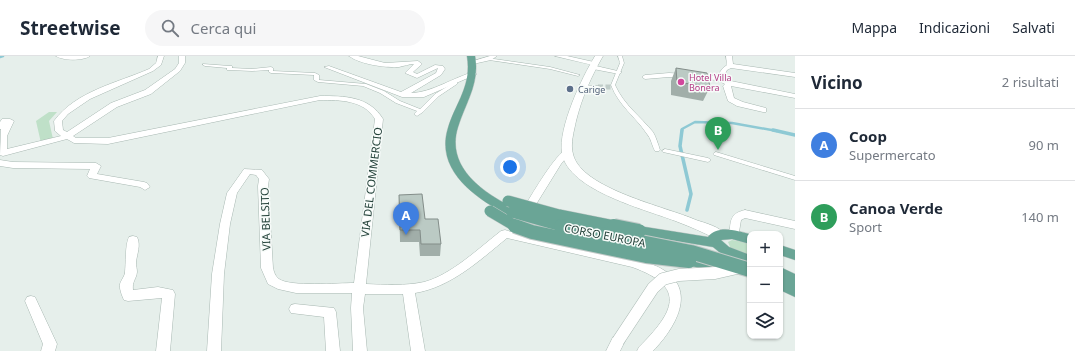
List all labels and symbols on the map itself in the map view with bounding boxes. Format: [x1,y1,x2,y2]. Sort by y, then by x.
place label: Hotel Villa Bonera [689,71,732,94]
marker: Hotel Villa Bonera [676,77,686,87]
place label: Carige [578,83,605,96]
marker: Carige [565,84,575,94]
pin: B [705,117,731,150]
street label: VIA DEL COMMERCIO [357,126,385,238]
your location [500,157,520,177]
street label: VIA BELSITO [256,187,274,251]
pin: A [393,202,419,235]
street label: CORSO EUROPA [563,220,648,250]

